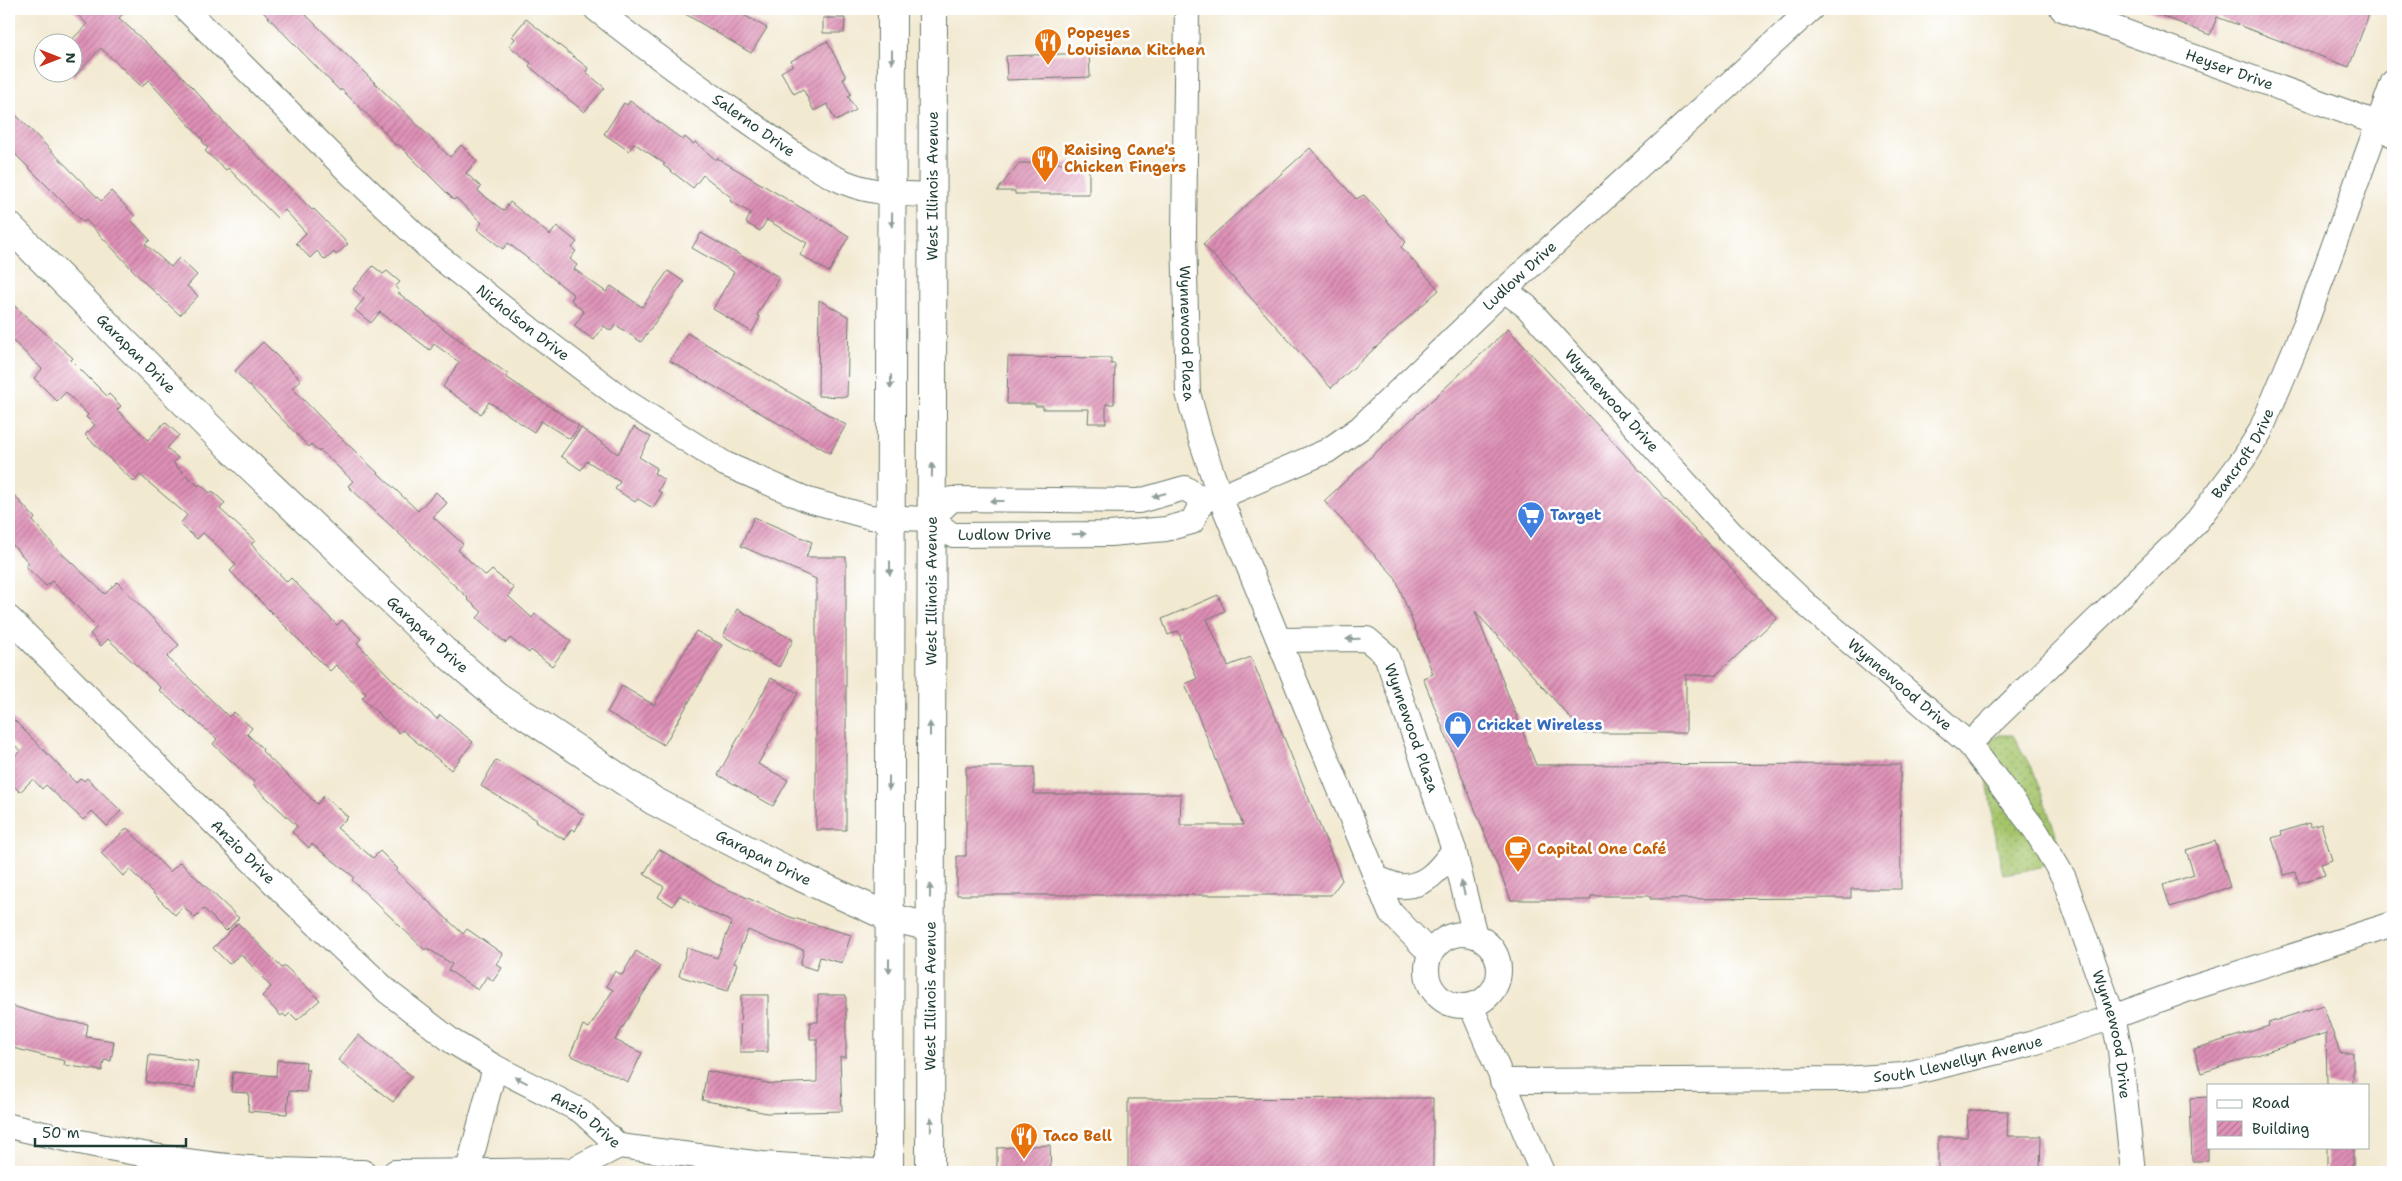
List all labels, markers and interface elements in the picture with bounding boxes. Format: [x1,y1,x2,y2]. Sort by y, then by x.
place label: Popeyes Louisiana Kitchen [1067,23,1205,60]
restaurant icon: Popeyes Louisiana Kitchen [1033,27,1063,66]
north arrow [32,32,82,82]
street label: Heyser Drive [2183,44,2276,95]
one-way arrow [888,50,896,66]
text: N [62,52,80,64]
street label: Salerno Drive [708,89,799,162]
street label: West Illinois Avenue [922,111,943,261]
place label: Raising Cane's Chicken Fingers [1064,140,1186,177]
restaurant icon: Raising Cane's Chicken Fingers [1030,144,1060,183]
one-way arrow [888,212,896,228]
street label: Ludlow Drive [1478,237,1561,315]
street label: Wynnewood Plaza [1175,265,1200,404]
street label: Nicholson Drive [472,280,574,365]
street label: Garapan Drive [92,309,180,398]
street label: Wynnewood Drive [1560,345,1663,456]
one-way arrow [886,375,894,391]
street label: Bancroft Drive [2207,405,2279,503]
one-way arrow [928,462,936,478]
one-way arrow [1151,492,1166,500]
one-way arrow [989,497,1005,505]
supermarket icon: Target [1516,500,1546,539]
place label: Target [1550,505,1601,525]
street label: West Illinois Avenue [921,516,942,666]
street label: Ludlow Drive [958,524,1052,545]
one-way arrow [1071,530,1087,538]
one-way arrow [886,560,894,576]
street label: Garapan Drive [382,592,473,678]
street label: Wynnewood Drive [1843,634,1956,735]
one-way arrow [1345,635,1361,643]
street label: Wynnewood Plaza [1380,661,1443,796]
shop icon: Cricket Wireless [1443,710,1473,749]
place label: Cricket Wireless [1477,715,1603,735]
one-way arrow [926,720,934,736]
one-way arrow [885,775,893,791]
street label: Anzio Drive [206,815,280,889]
street label: Garapan Drive [712,825,815,890]
cafe icon: Capital One Café [1503,834,1533,873]
place label: Capital One Café [1537,839,1667,859]
one-way arrow [1459,881,1467,896]
one-way arrow [926,883,934,899]
street label: West Illinois Avenue [920,921,941,1071]
one-way arrow [885,958,893,974]
street label: Wynnewood Drive [2087,967,2135,1100]
street label: South Llewellyn Avenue [1873,1031,2045,1087]
one-way arrow [514,1076,529,1084]
legend [2207,1084,2370,1148]
street label: Anzio Drive [547,1087,625,1153]
text: Road [2252,1093,2290,1113]
one-way arrow [927,1115,935,1131]
scale bar [35,1116,186,1148]
text: Building [2252,1119,2309,1139]
restaurant icon: Taco Bell [1009,1121,1039,1160]
text: 50 m [42,1123,80,1143]
place label: Taco Bell [1043,1126,1112,1146]

